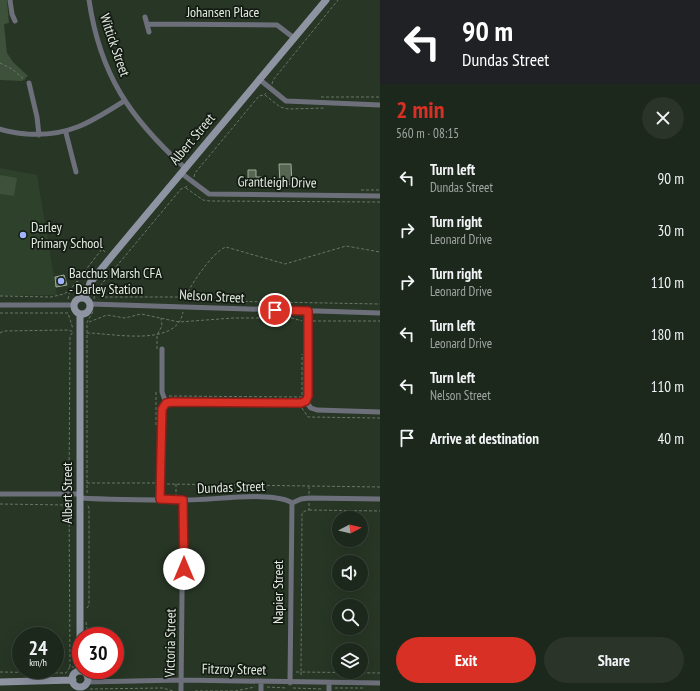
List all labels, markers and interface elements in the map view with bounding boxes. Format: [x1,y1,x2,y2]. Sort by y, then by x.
street label: Johansen Place [186,3,260,21]
street label: Wittick Street [96,11,134,79]
text: 90 m [462,12,513,49]
icon: left [396,16,448,68]
text: Dundas Street [462,48,549,71]
text: 2 min [396,94,444,125]
button: close [642,97,684,139]
street label: Albert Street [165,109,219,168]
text: 560 m · 08:15 [396,125,459,142]
text: Turn left [430,160,475,179]
icon: left [396,167,418,189]
text: 90 m [658,169,684,188]
street label: Grantleigh Drive [237,172,317,192]
text: Dundas Street [430,179,493,196]
text: Turn right [430,212,482,231]
place label: Darley Primary School [31,218,103,252]
icon: right [396,219,418,241]
text: 30 m [658,221,684,240]
marker: Darley Primary School [18,230,28,240]
text: Leonard Drive [430,231,492,248]
place label: Bacchus Marsh CFA - Darley Station [69,264,162,298]
text: Turn right [430,264,482,283]
icon: right [396,271,418,293]
text: 110 m [651,273,684,292]
marker: Bacchus Marsh CFA - Darley Station [56,276,66,286]
text: Leonard Drive [430,283,492,300]
street label: Nelson Street [179,285,245,307]
pin [258,293,292,327]
icon: arrive [264,299,286,321]
text: Turn left [430,316,475,335]
icon: left [396,323,418,345]
text: 180 m [651,325,684,344]
text: Leonard Drive [430,335,492,352]
text: Turn left [430,368,475,387]
icon: left [396,375,418,397]
text: 110 m [651,377,684,396]
text: Nelson Street [430,387,491,404]
icon: arrive [396,427,418,449]
text: Arrive at destination [430,429,539,448]
text: 40 m [658,429,684,448]
street label: Albert Street [58,462,76,524]
street label: Dundas Street [197,477,265,497]
north arrow [332,511,368,547]
map controls [332,511,368,679]
position arrow [163,548,205,590]
button: sound [332,555,368,591]
street label: Napier Street [269,560,287,624]
button: search [332,599,368,635]
street label: Victoria Street [160,608,180,679]
speed limit sign: 30 [72,627,124,679]
text: 24 [28,635,48,661]
button: Exit [396,637,536,683]
button: Share [544,637,684,683]
button: layers [332,643,368,679]
text: km/h [29,656,47,669]
street label: Fitzroy Street [202,659,266,679]

